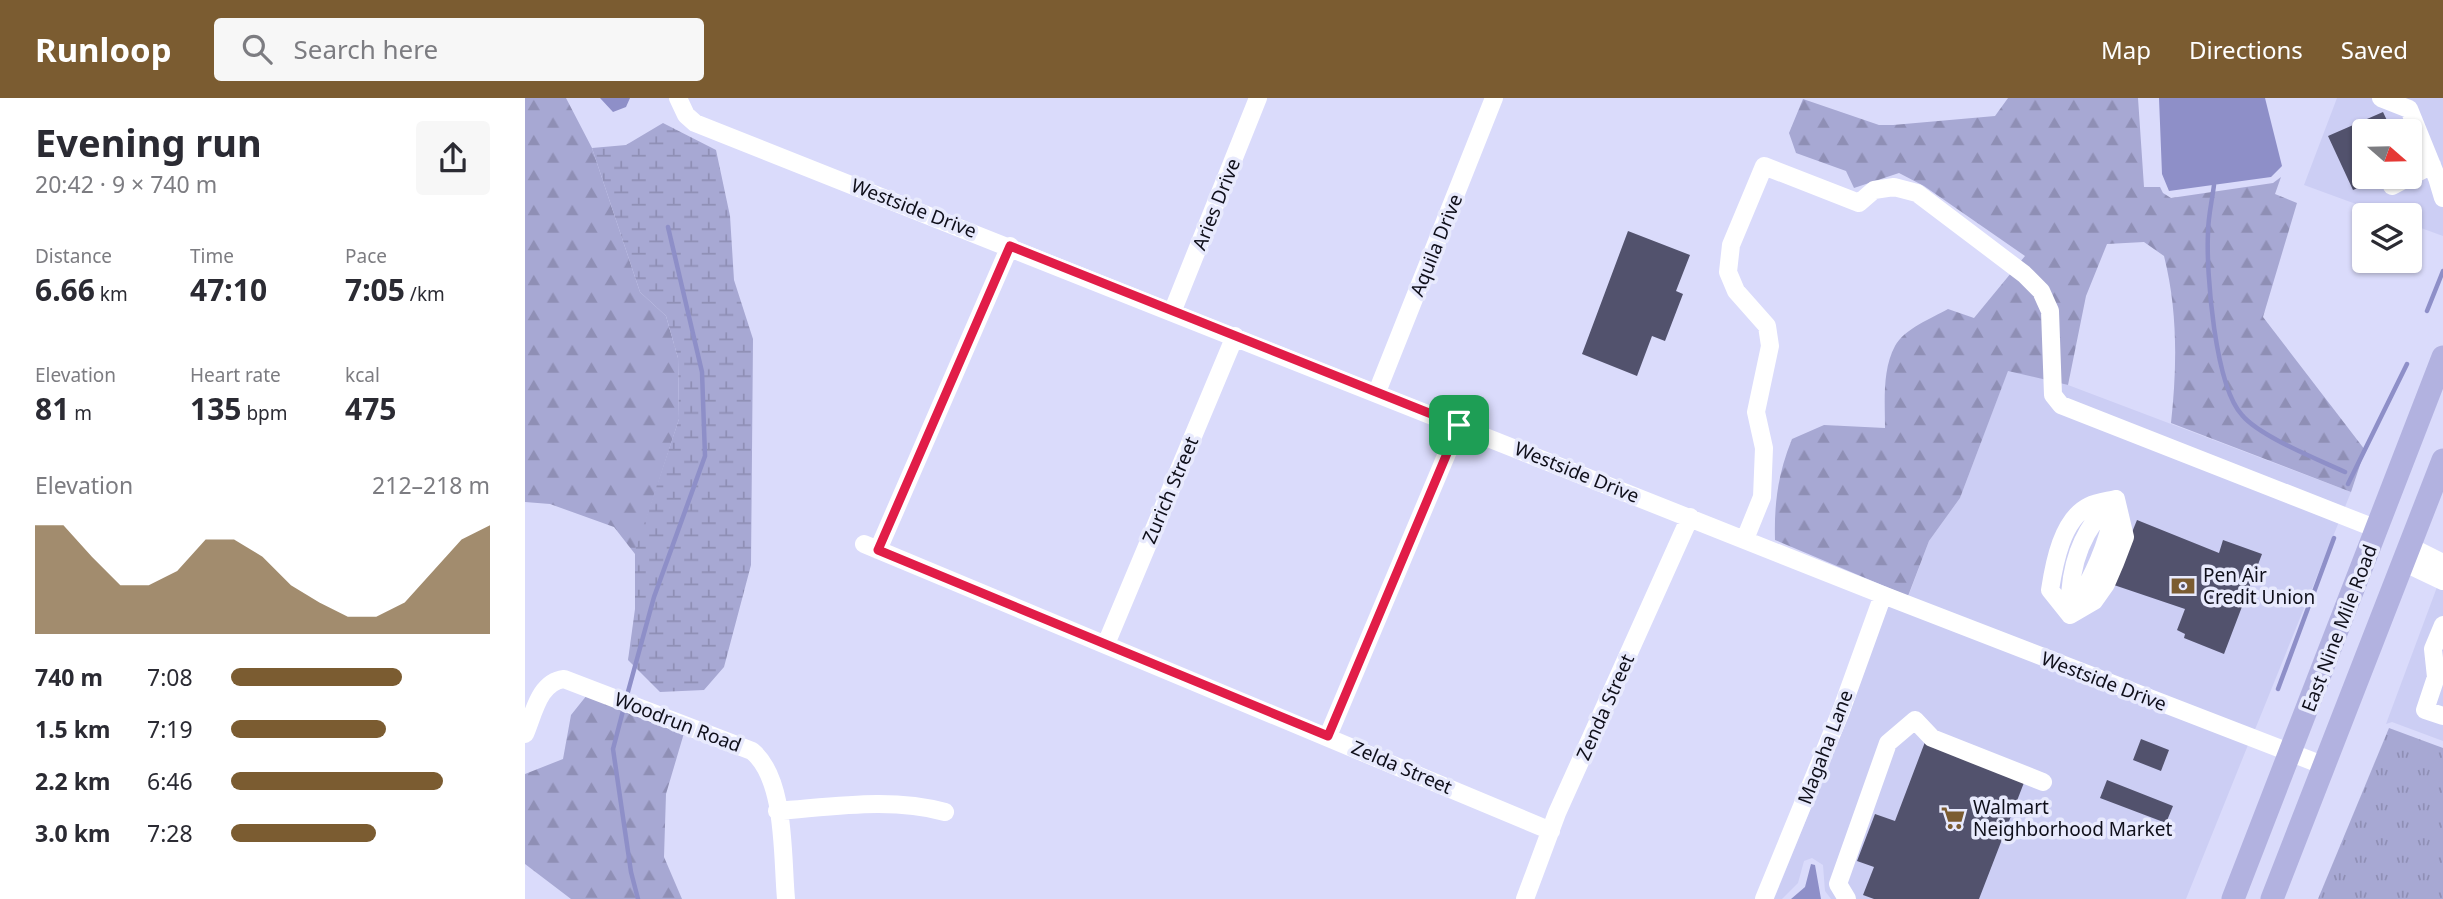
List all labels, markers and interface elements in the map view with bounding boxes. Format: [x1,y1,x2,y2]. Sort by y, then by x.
search box [214,18,704,81]
text: Runloop [35,27,172,72]
icon: search [238,30,276,68]
text: Search here [294,31,438,67]
text: Map [2101,33,2151,66]
text: Directions [2189,33,2303,66]
text: Saved [2341,33,2408,66]
text: Evening run [35,116,262,168]
north arrow [2352,119,2422,189]
map controls [2352,119,2422,273]
button: share [416,121,490,195]
street label: Aries Drive [1186,154,1246,254]
text: 20:42 · 9 × 740 m [35,168,217,200]
street label: Westside Drive [848,172,980,244]
street label: Aquila Drive [1404,190,1468,300]
button: layers [2352,203,2422,273]
text: Distance [35,243,112,269]
text: Time [190,243,234,269]
text: Pace [345,243,387,269]
text: 6.66 [35,269,95,310]
text: 47:10 [190,269,267,310]
text: 7:05 [345,269,405,310]
text: km [95,281,128,307]
text: /km [405,281,445,307]
text: Elevation [35,362,116,388]
text: Heart rate [190,362,281,388]
text: kcal [345,362,380,388]
text: 81 [35,388,69,429]
text: 135 [190,388,241,429]
text: 475 [345,388,396,429]
pin [1429,395,1489,455]
text: m [69,400,92,426]
text: bpm [241,400,288,426]
icon: arrive [1440,406,1478,444]
street label: Zurich Street [1136,432,1204,548]
street label: Westside Drive [1511,435,1643,509]
text: Elevation [35,469,133,501]
text: 212–218 m [372,469,490,501]
street label: East Nine Mile Road [2295,541,2383,715]
place label: Pen Air Credit Union [2203,562,2315,610]
bank icon: Pen Air Credit Union [2169,572,2197,600]
street label: Westside Drive [2038,645,2170,717]
street label: Zenda Street [1570,650,1640,764]
text: 740 m [35,661,103,693]
text: 7:08 [147,661,193,693]
street label: Woodrun Road [611,686,745,758]
street label: Magaha Lane [1791,686,1859,808]
text: 1.5 km [35,713,110,745]
text: 7:19 [147,713,193,745]
street label: Zelda Street [1348,734,1456,800]
text: 2.2 km [35,765,110,797]
text: 6:46 [147,765,193,797]
place label: Walmart Neighborhood Market [1973,794,2172,842]
supermarket icon: Walmart Neighborhood Market [1939,804,1967,832]
text: 3.0 km [35,817,110,849]
text: 7:28 [147,817,193,849]

